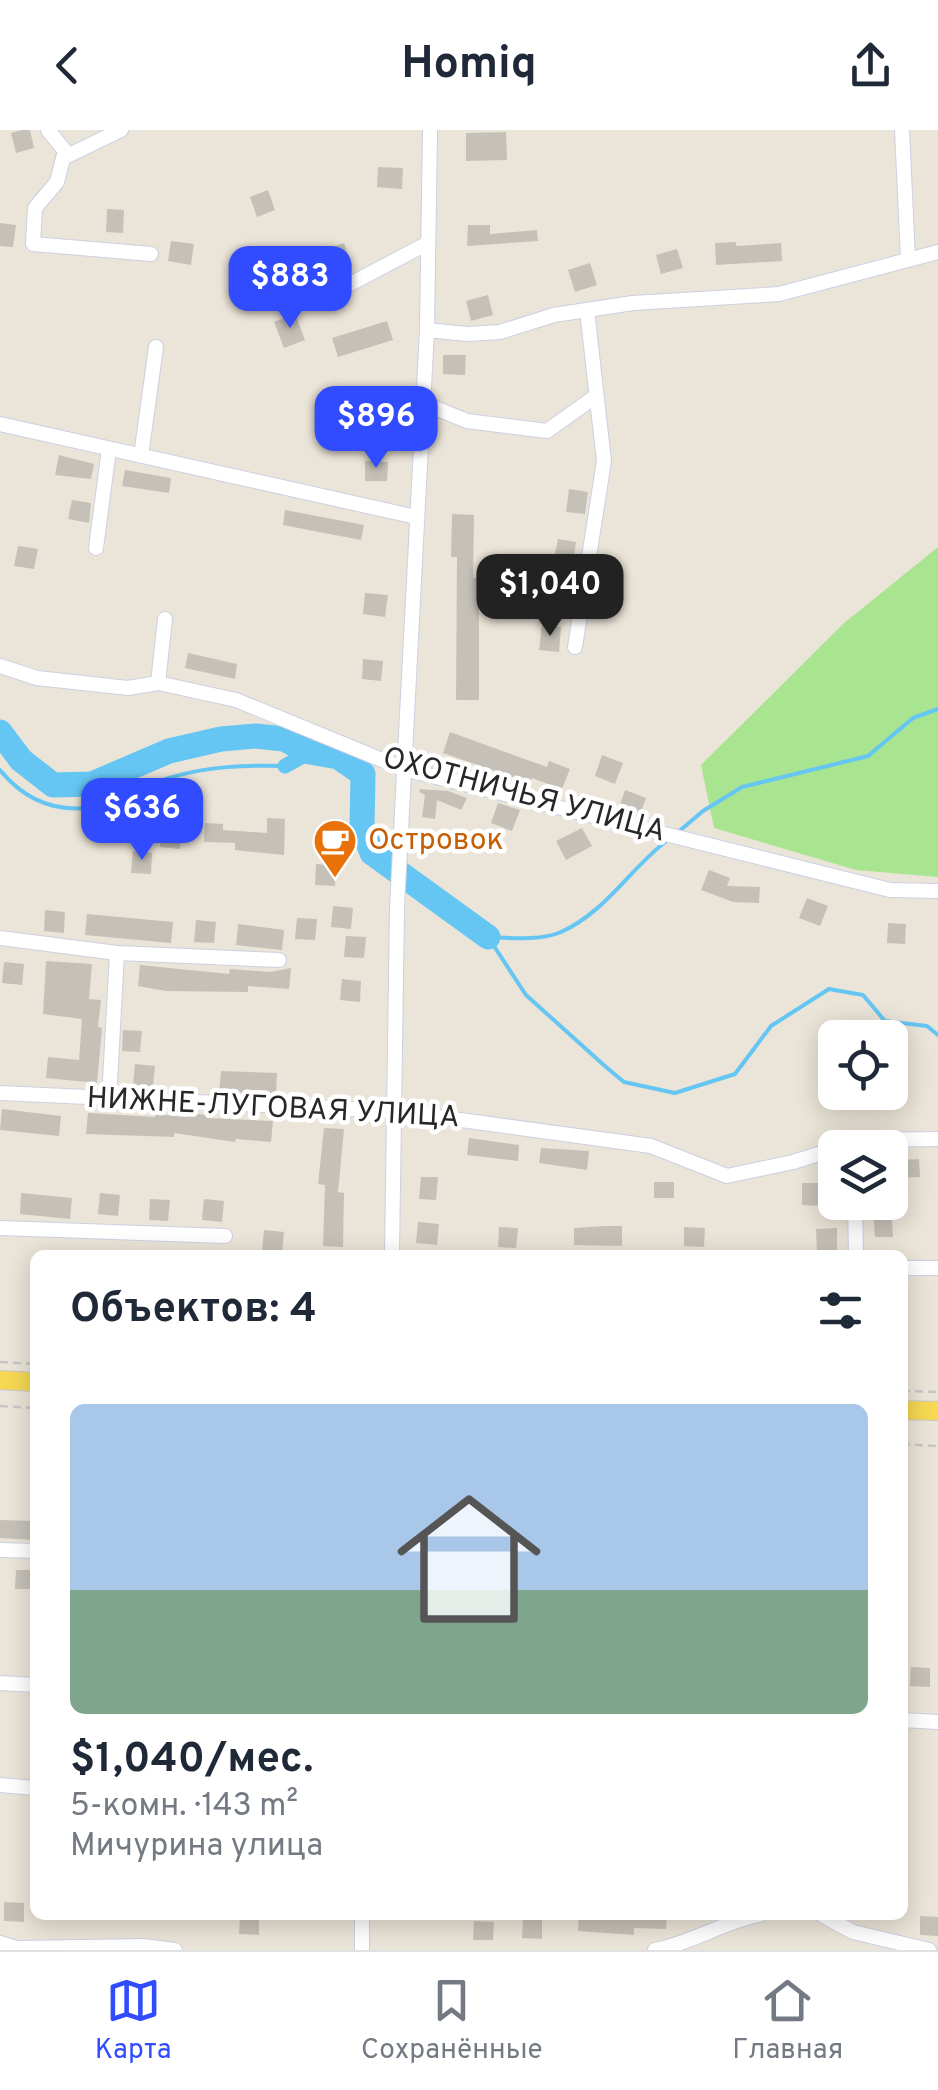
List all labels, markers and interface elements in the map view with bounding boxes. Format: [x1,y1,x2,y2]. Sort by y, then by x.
text: Homiq [401,37,537,94]
icon: back [40,38,95,93]
icon: share [843,38,898,93]
pin: $883 [231,246,349,331]
text: $883 [251,258,329,298]
pin: $896 [317,386,435,471]
text: $896 [337,398,415,438]
pin: $1,040 [469,554,631,639]
text: $1,040 [498,566,602,606]
street label: ОХОТНИЧЬЯ УЛИЦА [378,740,670,852]
pin: $636 [83,778,201,863]
text: $636 [103,790,181,830]
cafe icon: Островок [312,818,358,879]
place label: Островок [368,823,504,860]
map controls [818,1020,908,1220]
button: locate [818,1020,908,1110]
street label: НИЖНЕ-ЛУГОВАЯ УЛИЦА [86,1081,460,1137]
button: layers [818,1130,908,1220]
icon: filters [813,1283,868,1338]
text: Объектов: 4 [70,1284,317,1337]
icon: home [379,1469,559,1649]
text: $1,040/мес. [70,1734,314,1787]
text: 5-комн. · 143 m² [70,1787,298,1827]
text: Мичурина улица [70,1827,323,1867]
tab: Карта [95,1973,171,2069]
tab: Сохранённые [361,1973,543,2069]
tab: Главная [732,1973,843,2069]

